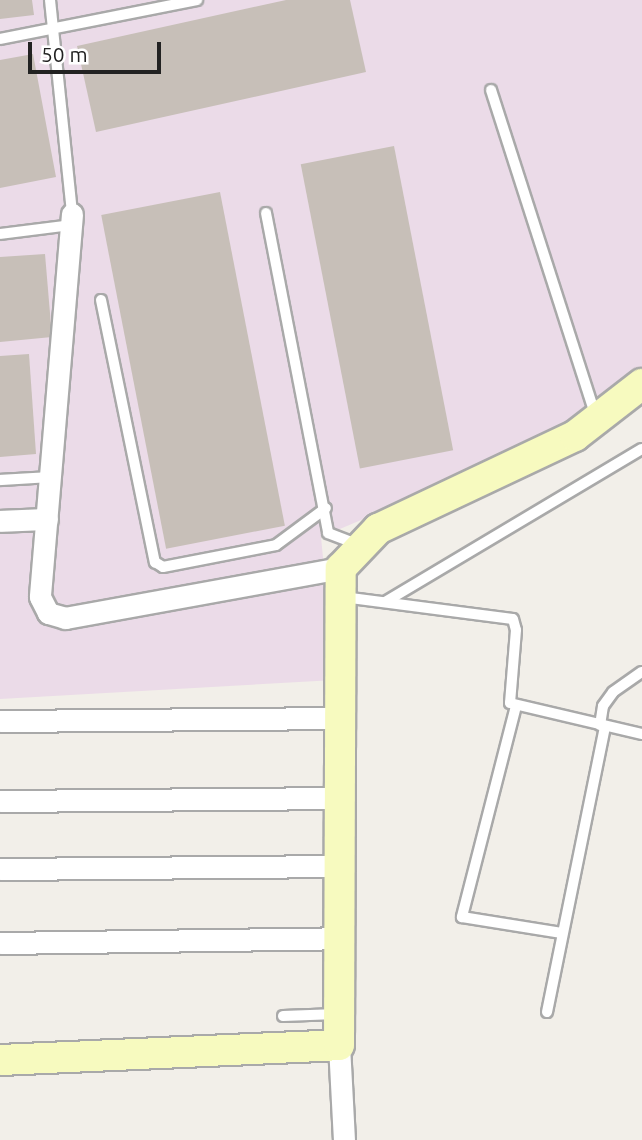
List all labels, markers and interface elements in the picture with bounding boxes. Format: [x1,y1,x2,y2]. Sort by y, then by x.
scale bar [32,28,164,72]
text: 50 m [41,42,88,66]

